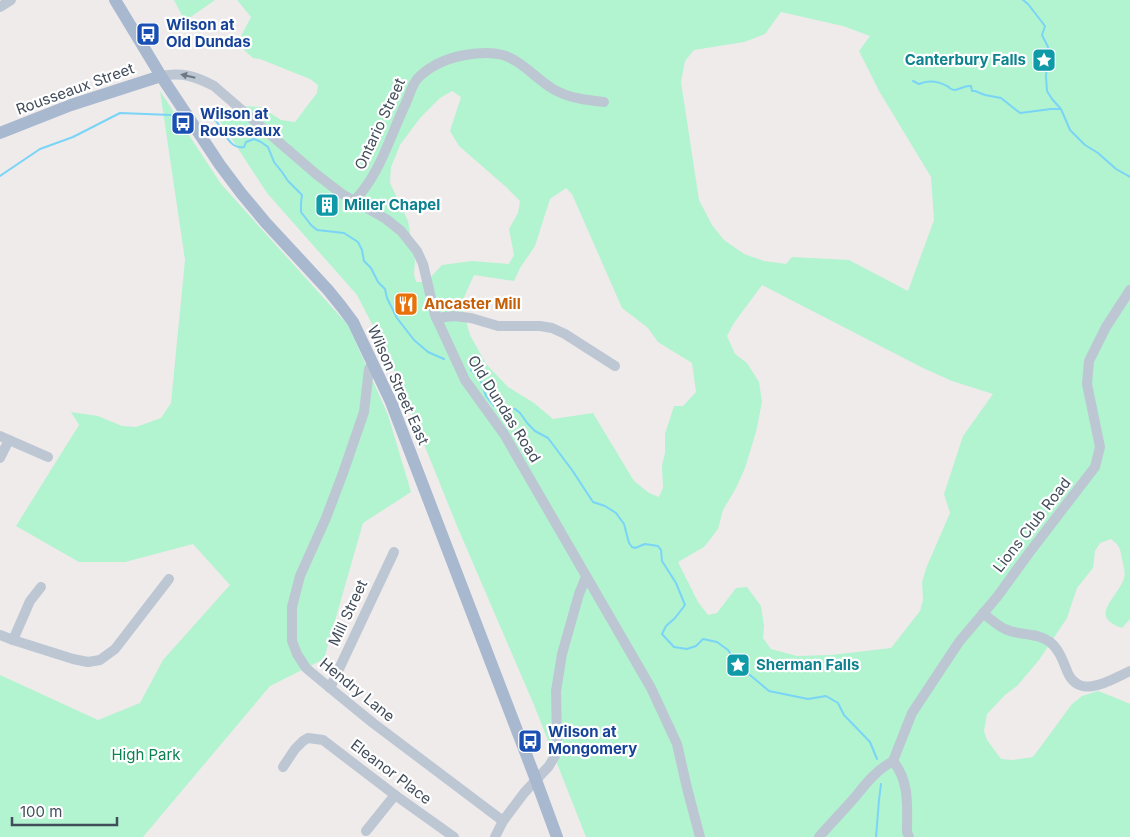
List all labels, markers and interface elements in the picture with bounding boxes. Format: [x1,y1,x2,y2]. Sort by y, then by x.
place label: Wilson at Old Dundas [166,15,251,51]
bus stop icon: Wilson at Old Dundas [135,21,161,47]
place icon: Canterbury Falls [1031,47,1057,73]
place label: Canterbury Falls [905,50,1026,69]
street label: Rousseaux Street [13,58,136,119]
one-way arrow [181,72,196,80]
street label: Ontario Street [350,75,409,173]
place label: Wilson at Rousseaux [200,104,281,140]
bus stop icon: Wilson at Rousseaux [170,110,196,136]
building icon: Miller Chapel [314,192,340,218]
place label: Miller Chapel [344,195,440,214]
restaurant icon: Ancaster Mill [393,291,419,317]
place label: Ancaster Mill [424,294,521,313]
street label: Wilson Street East [364,322,433,448]
street label: Old Dundas Road [464,352,545,466]
street label: Lions Club Road [989,473,1075,576]
street label: Mill Street [324,577,371,649]
place icon: Sherman Falls [725,652,751,678]
street label: Hendry Lane [316,654,399,726]
place label: Sherman Falls [756,655,859,674]
place label: Wilson at Mongomery [548,722,637,758]
bus stop icon: Wilson at Mongomery [517,728,543,754]
street label: Eleanor Place [347,735,436,808]
park label: High Park [111,745,181,764]
scale bar [12,794,118,826]
text: 100 m [20,802,62,821]

